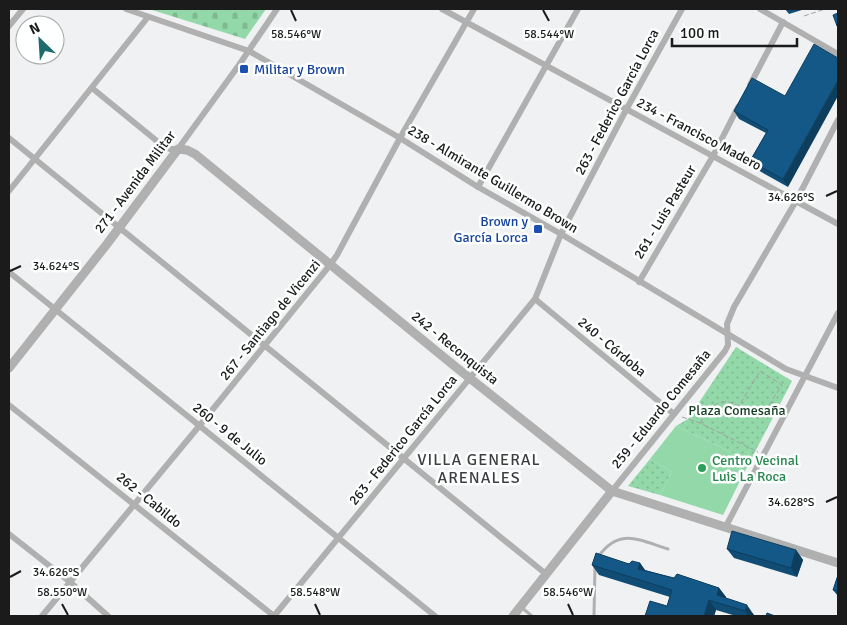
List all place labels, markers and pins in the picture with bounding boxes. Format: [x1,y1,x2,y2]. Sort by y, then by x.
place label: Militar y Brown [254,61,345,78]
marker: Militar y Brown [238,63,250,75]
place label: Brown y García Lorca [453,213,528,246]
marker: Brown y García Lorca [532,223,544,235]
place label: Centro Vecinal Luis La Roca [712,452,799,485]
marker: Centro Vecinal Luis La Roca [696,462,708,474]

